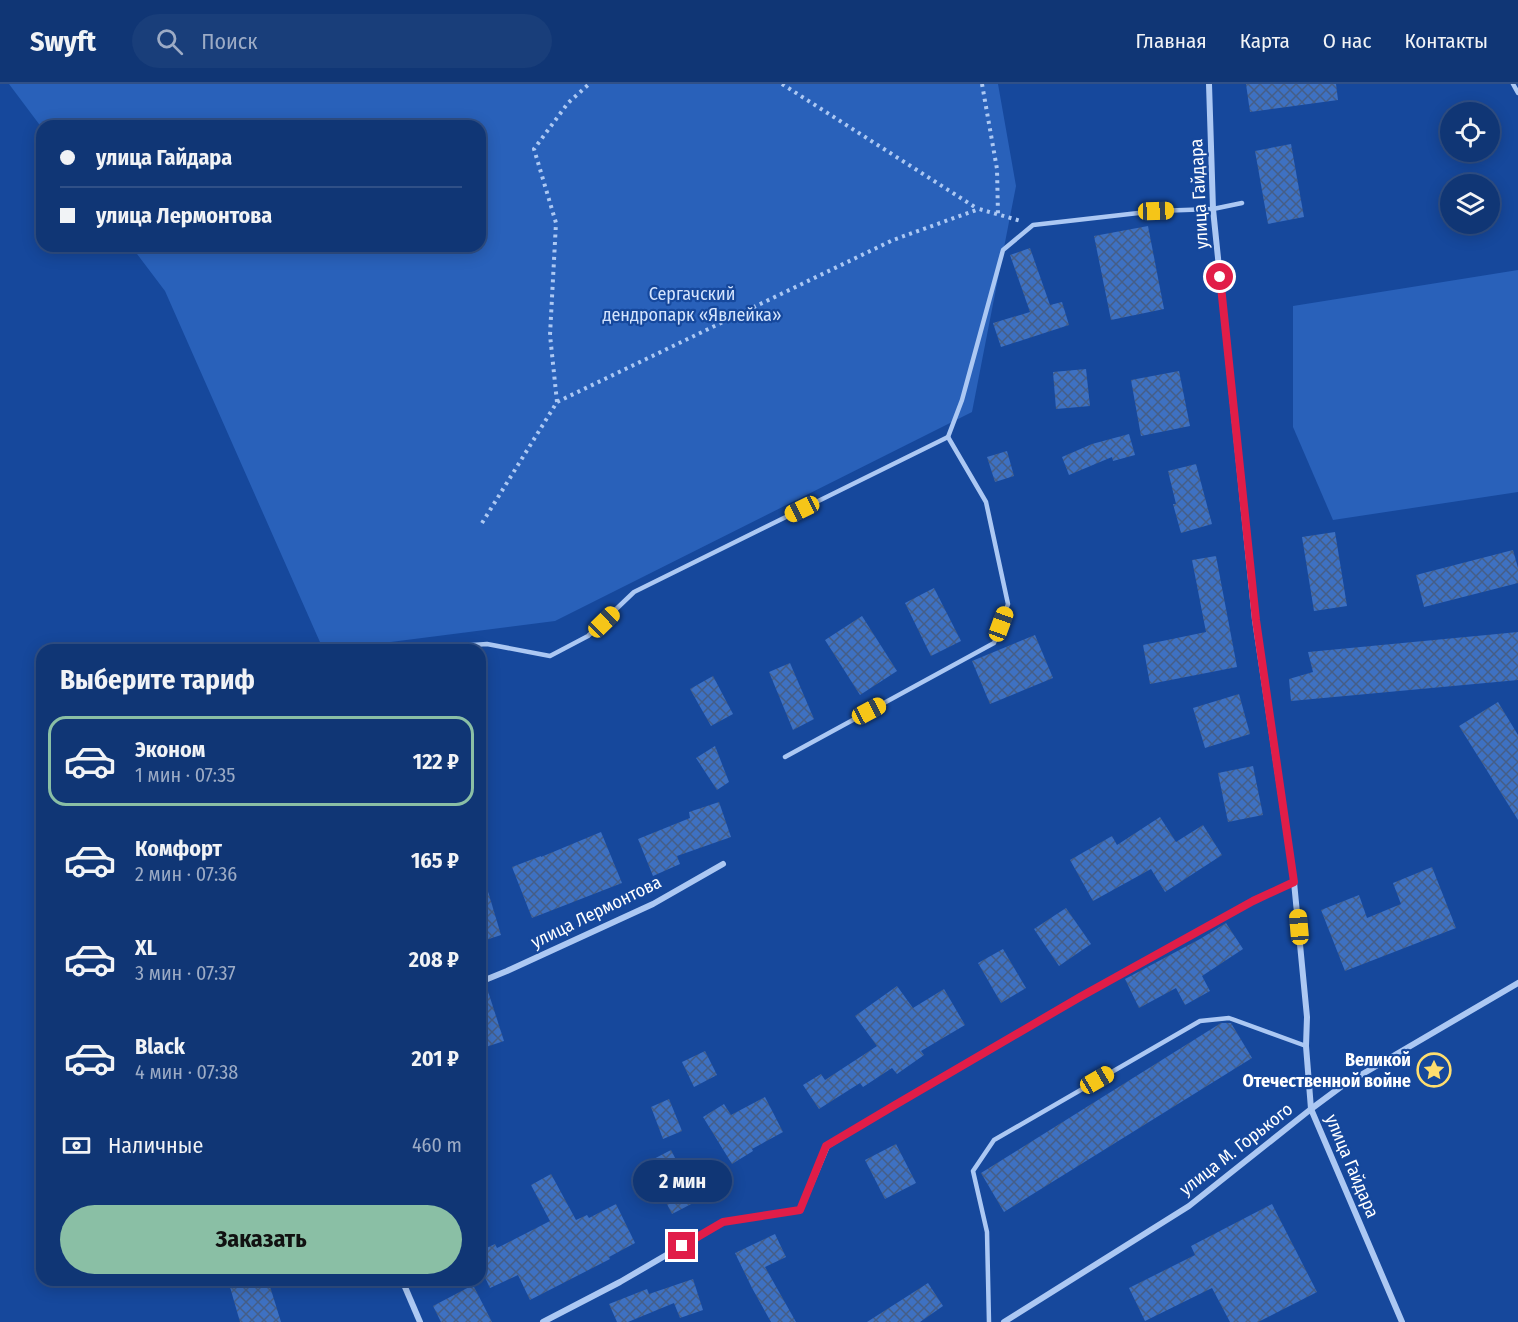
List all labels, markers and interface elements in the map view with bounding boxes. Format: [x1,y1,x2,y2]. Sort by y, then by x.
search box [132,14,552,68]
text: Swyft [30,25,96,58]
icon: search [153,25,186,58]
text: Поиск [201,28,258,55]
text: Главная [1136,28,1207,54]
text: Карта [1240,28,1290,54]
text: О нас [1323,28,1371,54]
text: Контакты [1404,28,1488,54]
map controls [1440,102,1500,234]
button: locate [1440,102,1500,162]
street label: улица Гайдара [1185,138,1213,250]
text: улица Гайдара [96,144,232,171]
button: layers [1440,174,1500,234]
car [1138,201,1174,221]
text: улица Лермонтова [96,202,272,229]
route start [1206,263,1233,290]
park label: Сергачский дендропарк «Явлейка» [602,283,782,326]
car [782,493,822,525]
car [585,603,623,641]
car [986,604,1016,644]
text: Выберите тариф [60,664,255,696]
car [849,695,889,727]
icon: car [63,734,117,788]
text: Эконом [135,736,205,763]
text: 122 ₽ [413,748,459,775]
text: 1 мин · 07:35 [135,763,235,787]
icon: car [63,833,117,887]
text: Комфорт [135,835,222,862]
text: 165 ₽ [411,847,459,874]
text: 2 мин · 07:36 [135,862,237,886]
street label: улица Лермонтова [527,871,665,953]
car [1288,908,1310,946]
icon: car [63,932,117,986]
text: XL [135,934,157,961]
text: 208 ₽ [409,946,459,973]
text: 3 мин · 07:37 [135,961,236,985]
icon: car [63,1031,117,1085]
text: Black [135,1033,185,1060]
text: 201 ₽ [412,1045,459,1072]
place label: Великой Отечественной войне [1242,1049,1411,1092]
place icon: Великой Отечественной войне [1416,1052,1452,1088]
text: 4 мин · 07:38 [135,1060,238,1084]
car [1077,1063,1117,1097]
street label: улица М. Горького [1175,1098,1297,1200]
street label: улица Гайдара [1320,1111,1384,1221]
icon: cash [60,1129,93,1162]
text: Наличные [108,1132,203,1159]
text: 460 m [412,1133,462,1157]
callout: 2 мин [632,1159,732,1201]
text: 2 мин [659,1169,706,1193]
button: Заказать [60,1205,462,1274]
route end [668,1232,695,1259]

